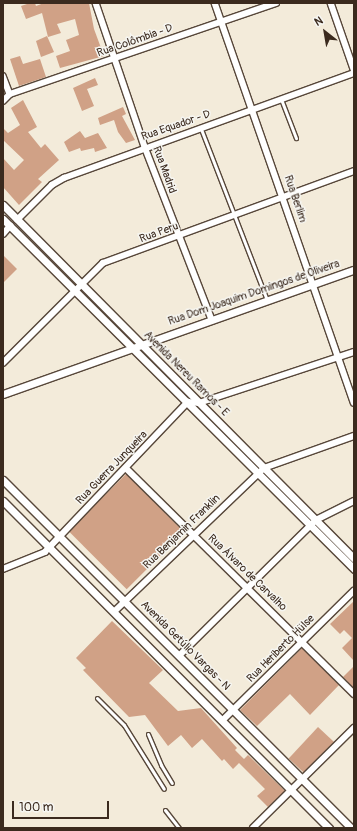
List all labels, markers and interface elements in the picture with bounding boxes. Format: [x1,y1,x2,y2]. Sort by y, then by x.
north arrow [305,12,345,52]
text: N [312,14,325,29]
street label: Rua Colômbia - D [95,22,175,60]
street label: Rua Equador - D [140,108,212,144]
street label: Rua Madrid [149,145,179,195]
street label: Rua Berlim [281,174,309,224]
street label: Rua Peru [138,220,180,246]
street label: Rua Dom Joaquim Domingos de Oliveira [167,257,341,329]
street label: Avenida Nereu Ramos - E [141,329,231,419]
street label: Rua Guerra Junqueira [74,428,150,508]
street label: Rua Benjamin Franklin [141,492,223,572]
street label: Rua Álvaro de Carvalho [205,532,289,614]
street label: Avenida Getúlio Vargas - N [137,598,233,694]
street label: Rua Heriberto Hülse [244,612,318,686]
scale bar [14,793,111,819]
text: 100 m [19,800,53,815]

